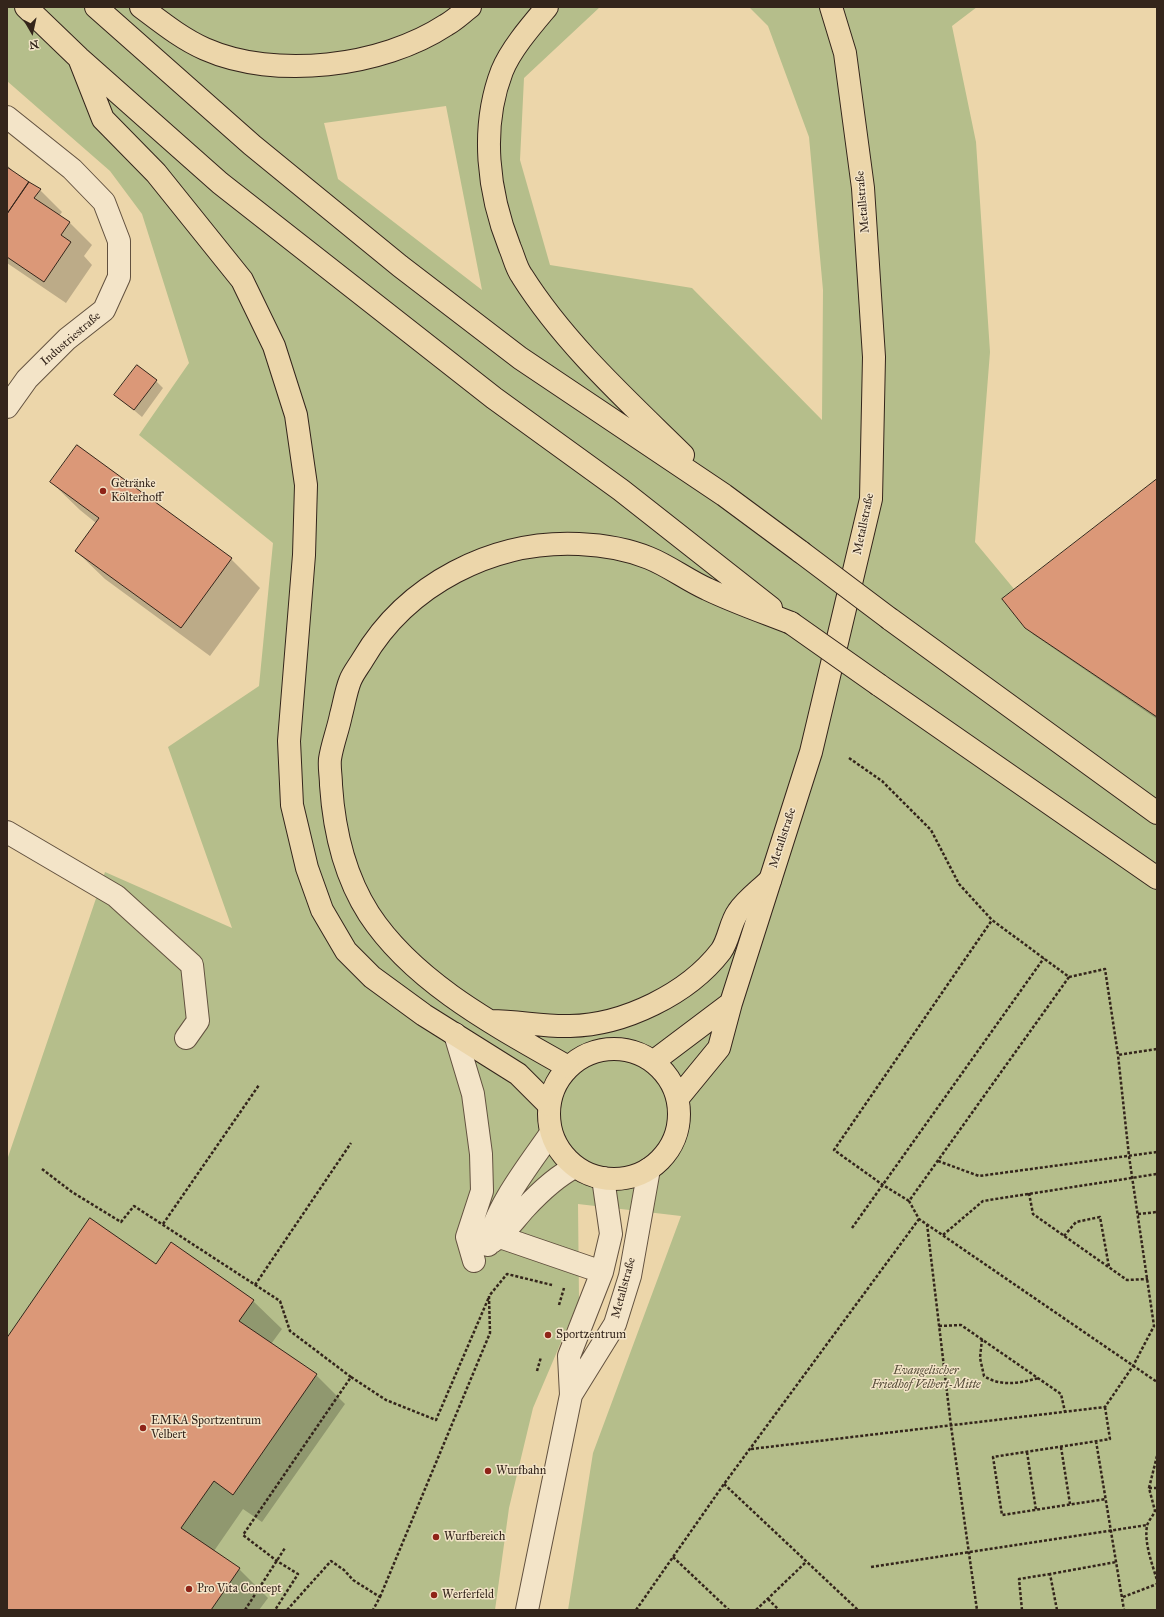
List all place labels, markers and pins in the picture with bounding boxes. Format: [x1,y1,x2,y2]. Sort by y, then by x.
place label: Getränke Költerhoff [111,477,162,505]
marker: Getränke Költerhoff [98,486,108,496]
place label: Sportzentrum [556,1328,626,1342]
marker: Sportzentrum [543,1330,553,1340]
place label: EMKA Sportzentrum Velbert [151,1414,261,1442]
marker: EMKA Sportzentrum Velbert [138,1423,148,1433]
place label: Wurfbahn [496,1464,546,1478]
marker: Wurfbahn [483,1466,493,1476]
place label: Wurfbereich [444,1530,505,1544]
marker: Wurfbereich [431,1532,441,1542]
place label: Pro Vita Concept [197,1582,282,1596]
marker: Pro Vita Concept [184,1584,194,1594]
place label: Werferfeld [442,1588,494,1602]
marker: Werferfeld [429,1590,439,1600]

